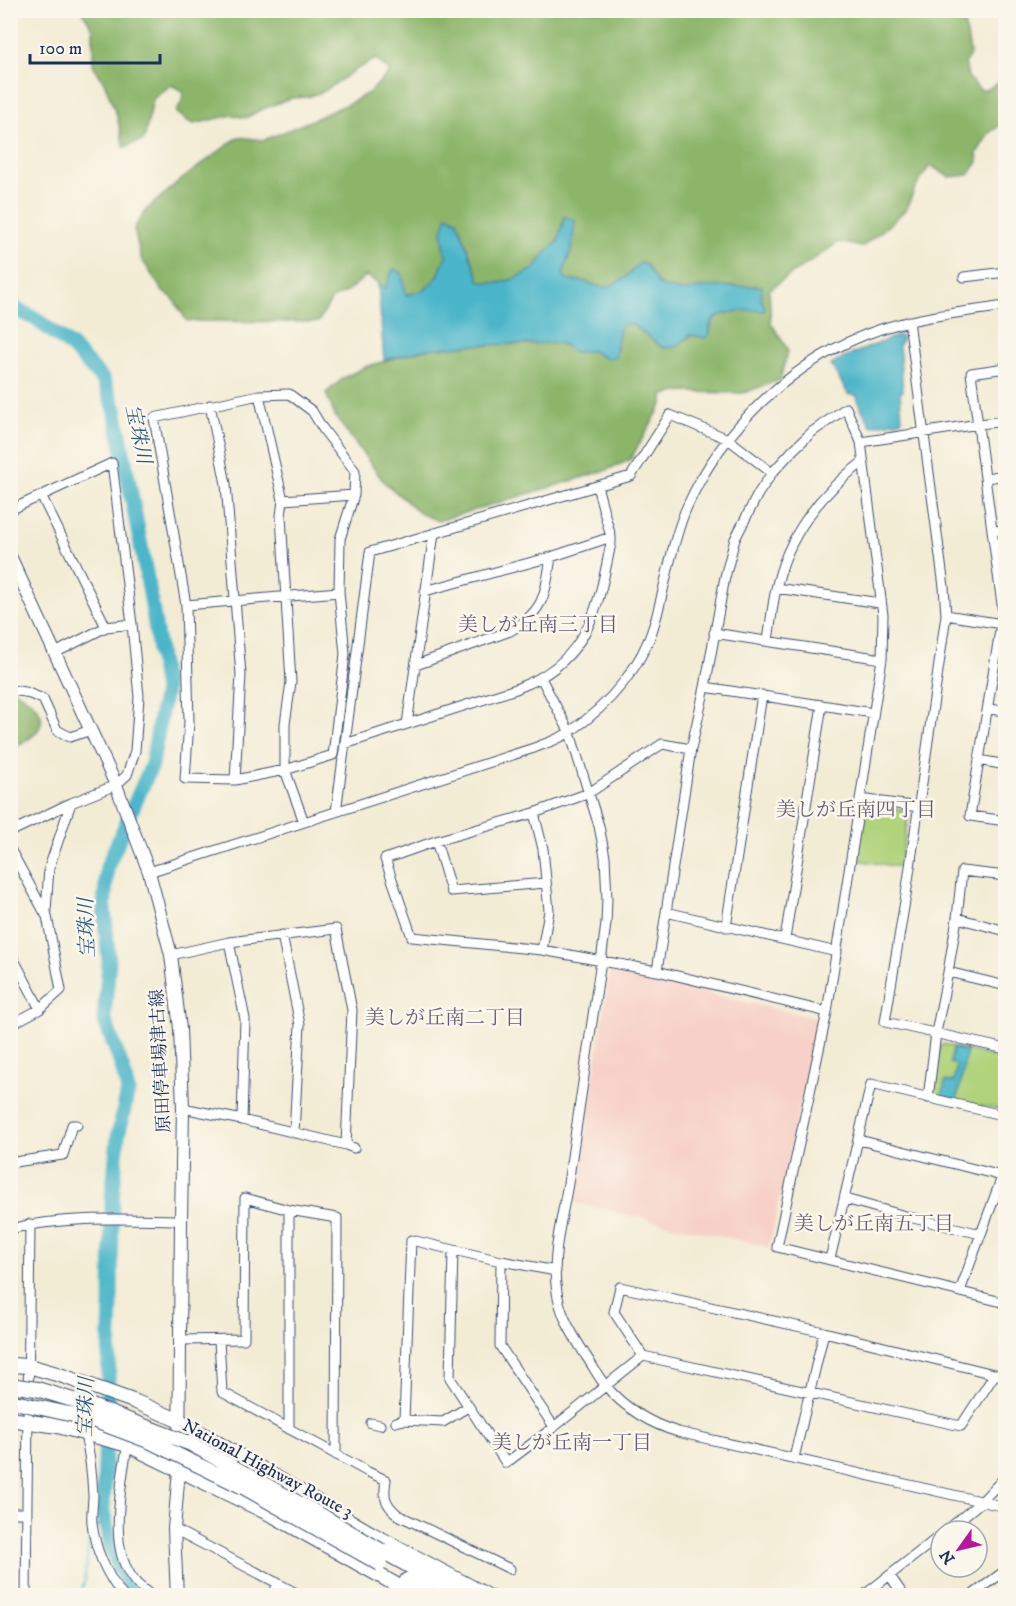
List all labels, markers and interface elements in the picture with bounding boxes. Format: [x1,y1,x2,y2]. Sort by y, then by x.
scale bar [30,27,160,65]
text: 100 m [39,38,82,60]
water label: 宝珠川 [119,402,156,468]
district label: 美しが丘南三丁目 [458,613,618,638]
district label: 美しが丘南四丁目 [776,798,936,823]
water label: 宝珠川 [74,896,101,958]
street label: 原田停車場津古線 [146,988,176,1133]
district label: 美しが丘南二丁目 [365,1006,525,1031]
district label: 美しが丘南五丁目 [794,1212,954,1237]
water label: 宝珠川 [73,1375,100,1437]
street label: National Highway Route 3 [179,1415,357,1523]
district label: 美しが丘南一丁目 [492,1431,652,1456]
north arrow [929,1519,989,1579]
text: N [935,1546,959,1568]

